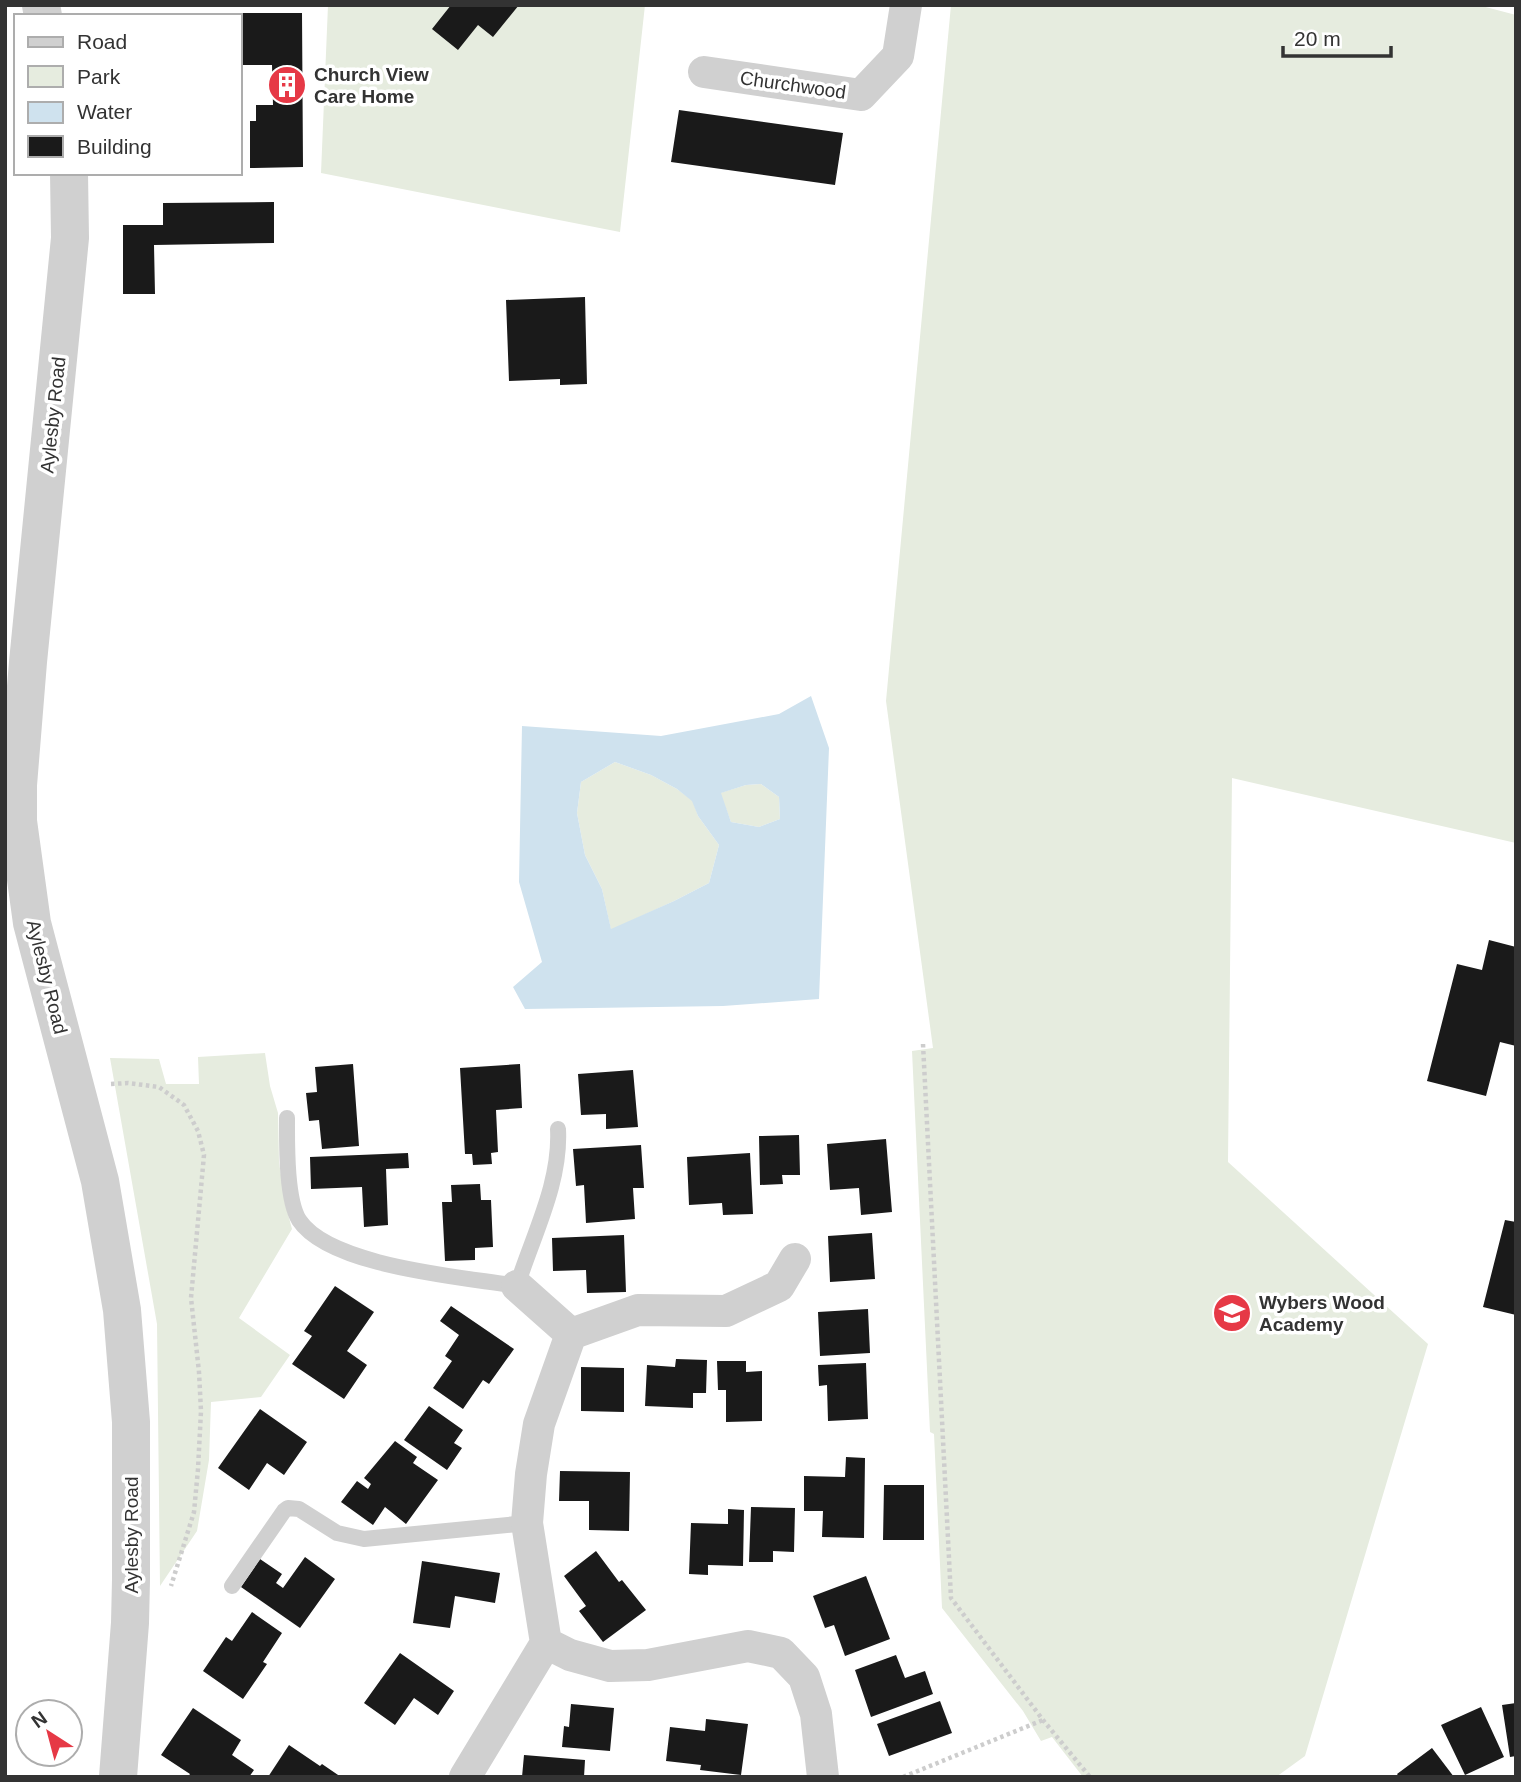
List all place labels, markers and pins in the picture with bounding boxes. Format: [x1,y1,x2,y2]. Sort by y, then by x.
building icon: Church View Care Home [266,64,308,106]
place label: Church View Care Home [314,64,429,107]
school or university icon: Wybers Wood Academy [1211,1292,1253,1334]
place label: Wybers Wood Academy [1259,1292,1385,1335]

